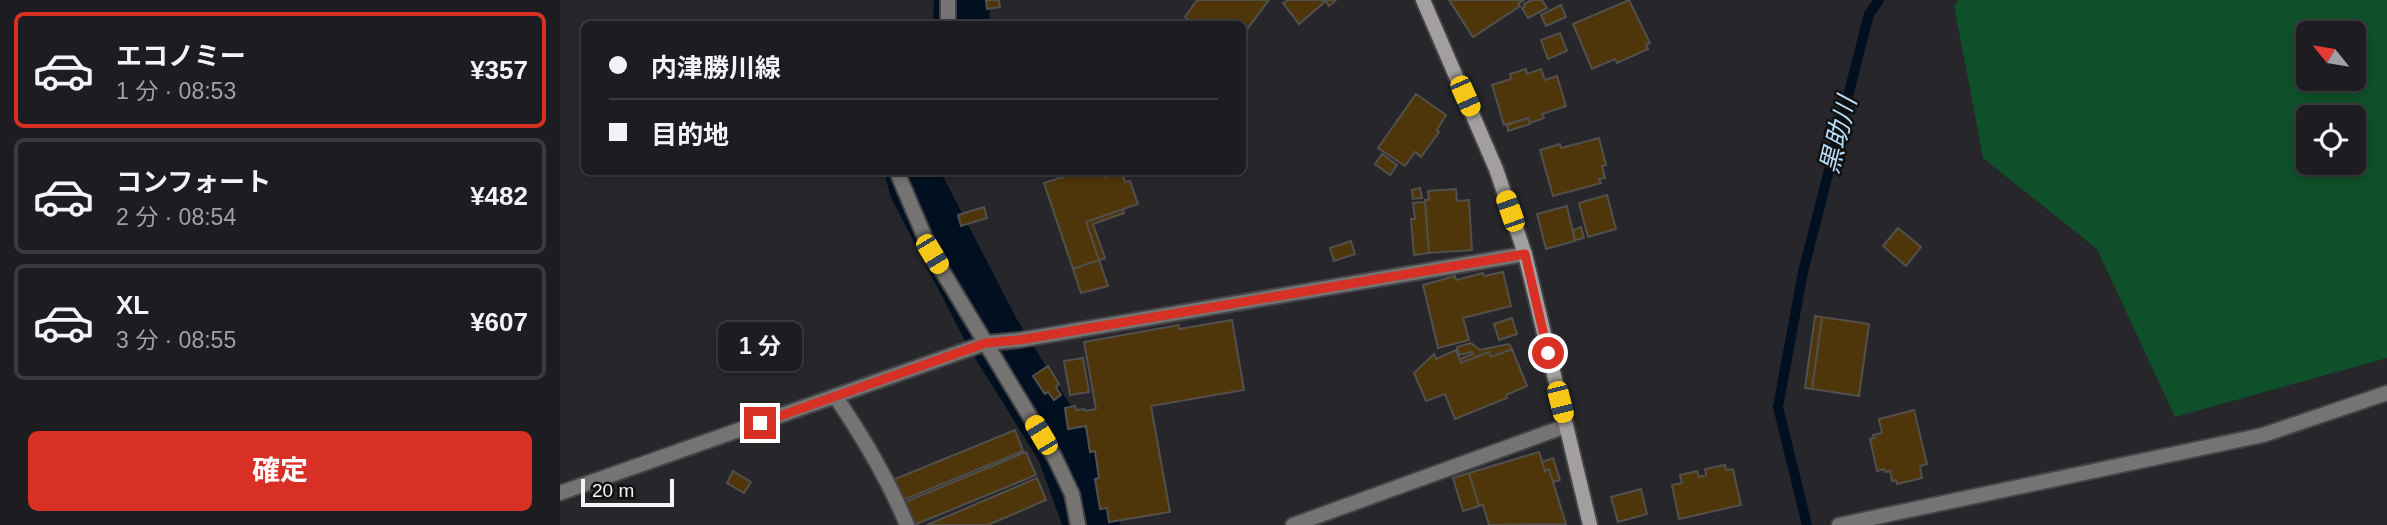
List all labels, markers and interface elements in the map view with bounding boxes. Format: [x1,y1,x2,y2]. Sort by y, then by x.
north arrow [2296,21,2366,91]
map controls [2296,21,2366,175]
icon: car [32,39,95,102]
text: エコノミー [116,41,246,71]
text: 内津勝川線 [651,53,781,83]
text: ¥357 [470,55,528,85]
car [1447,73,1484,119]
text: 1 分 · 08:53 [116,78,236,104]
water label: 黒助川 [1814,91,1863,176]
button: locate [2296,105,2366,175]
text: 目的地 [651,120,729,150]
icon: car [32,165,95,228]
text: コンフォート [116,167,271,197]
text: ¥482 [470,181,528,211]
car [1494,188,1527,234]
text: 2 分 · 08:54 [116,204,236,230]
car [913,231,952,277]
text: XL [116,290,149,320]
icon: car [32,291,95,354]
text: ¥607 [470,307,528,337]
callout: 1 分 [718,322,802,370]
text: 3 分 · 08:55 [116,327,236,353]
text: 1 分 [739,333,781,359]
route start [1532,337,1564,369]
car [1545,379,1576,425]
route end [744,407,776,439]
car [1022,412,1061,458]
button: 確定 [28,431,532,511]
scale bar [581,476,674,508]
text: 20 m [592,480,634,501]

